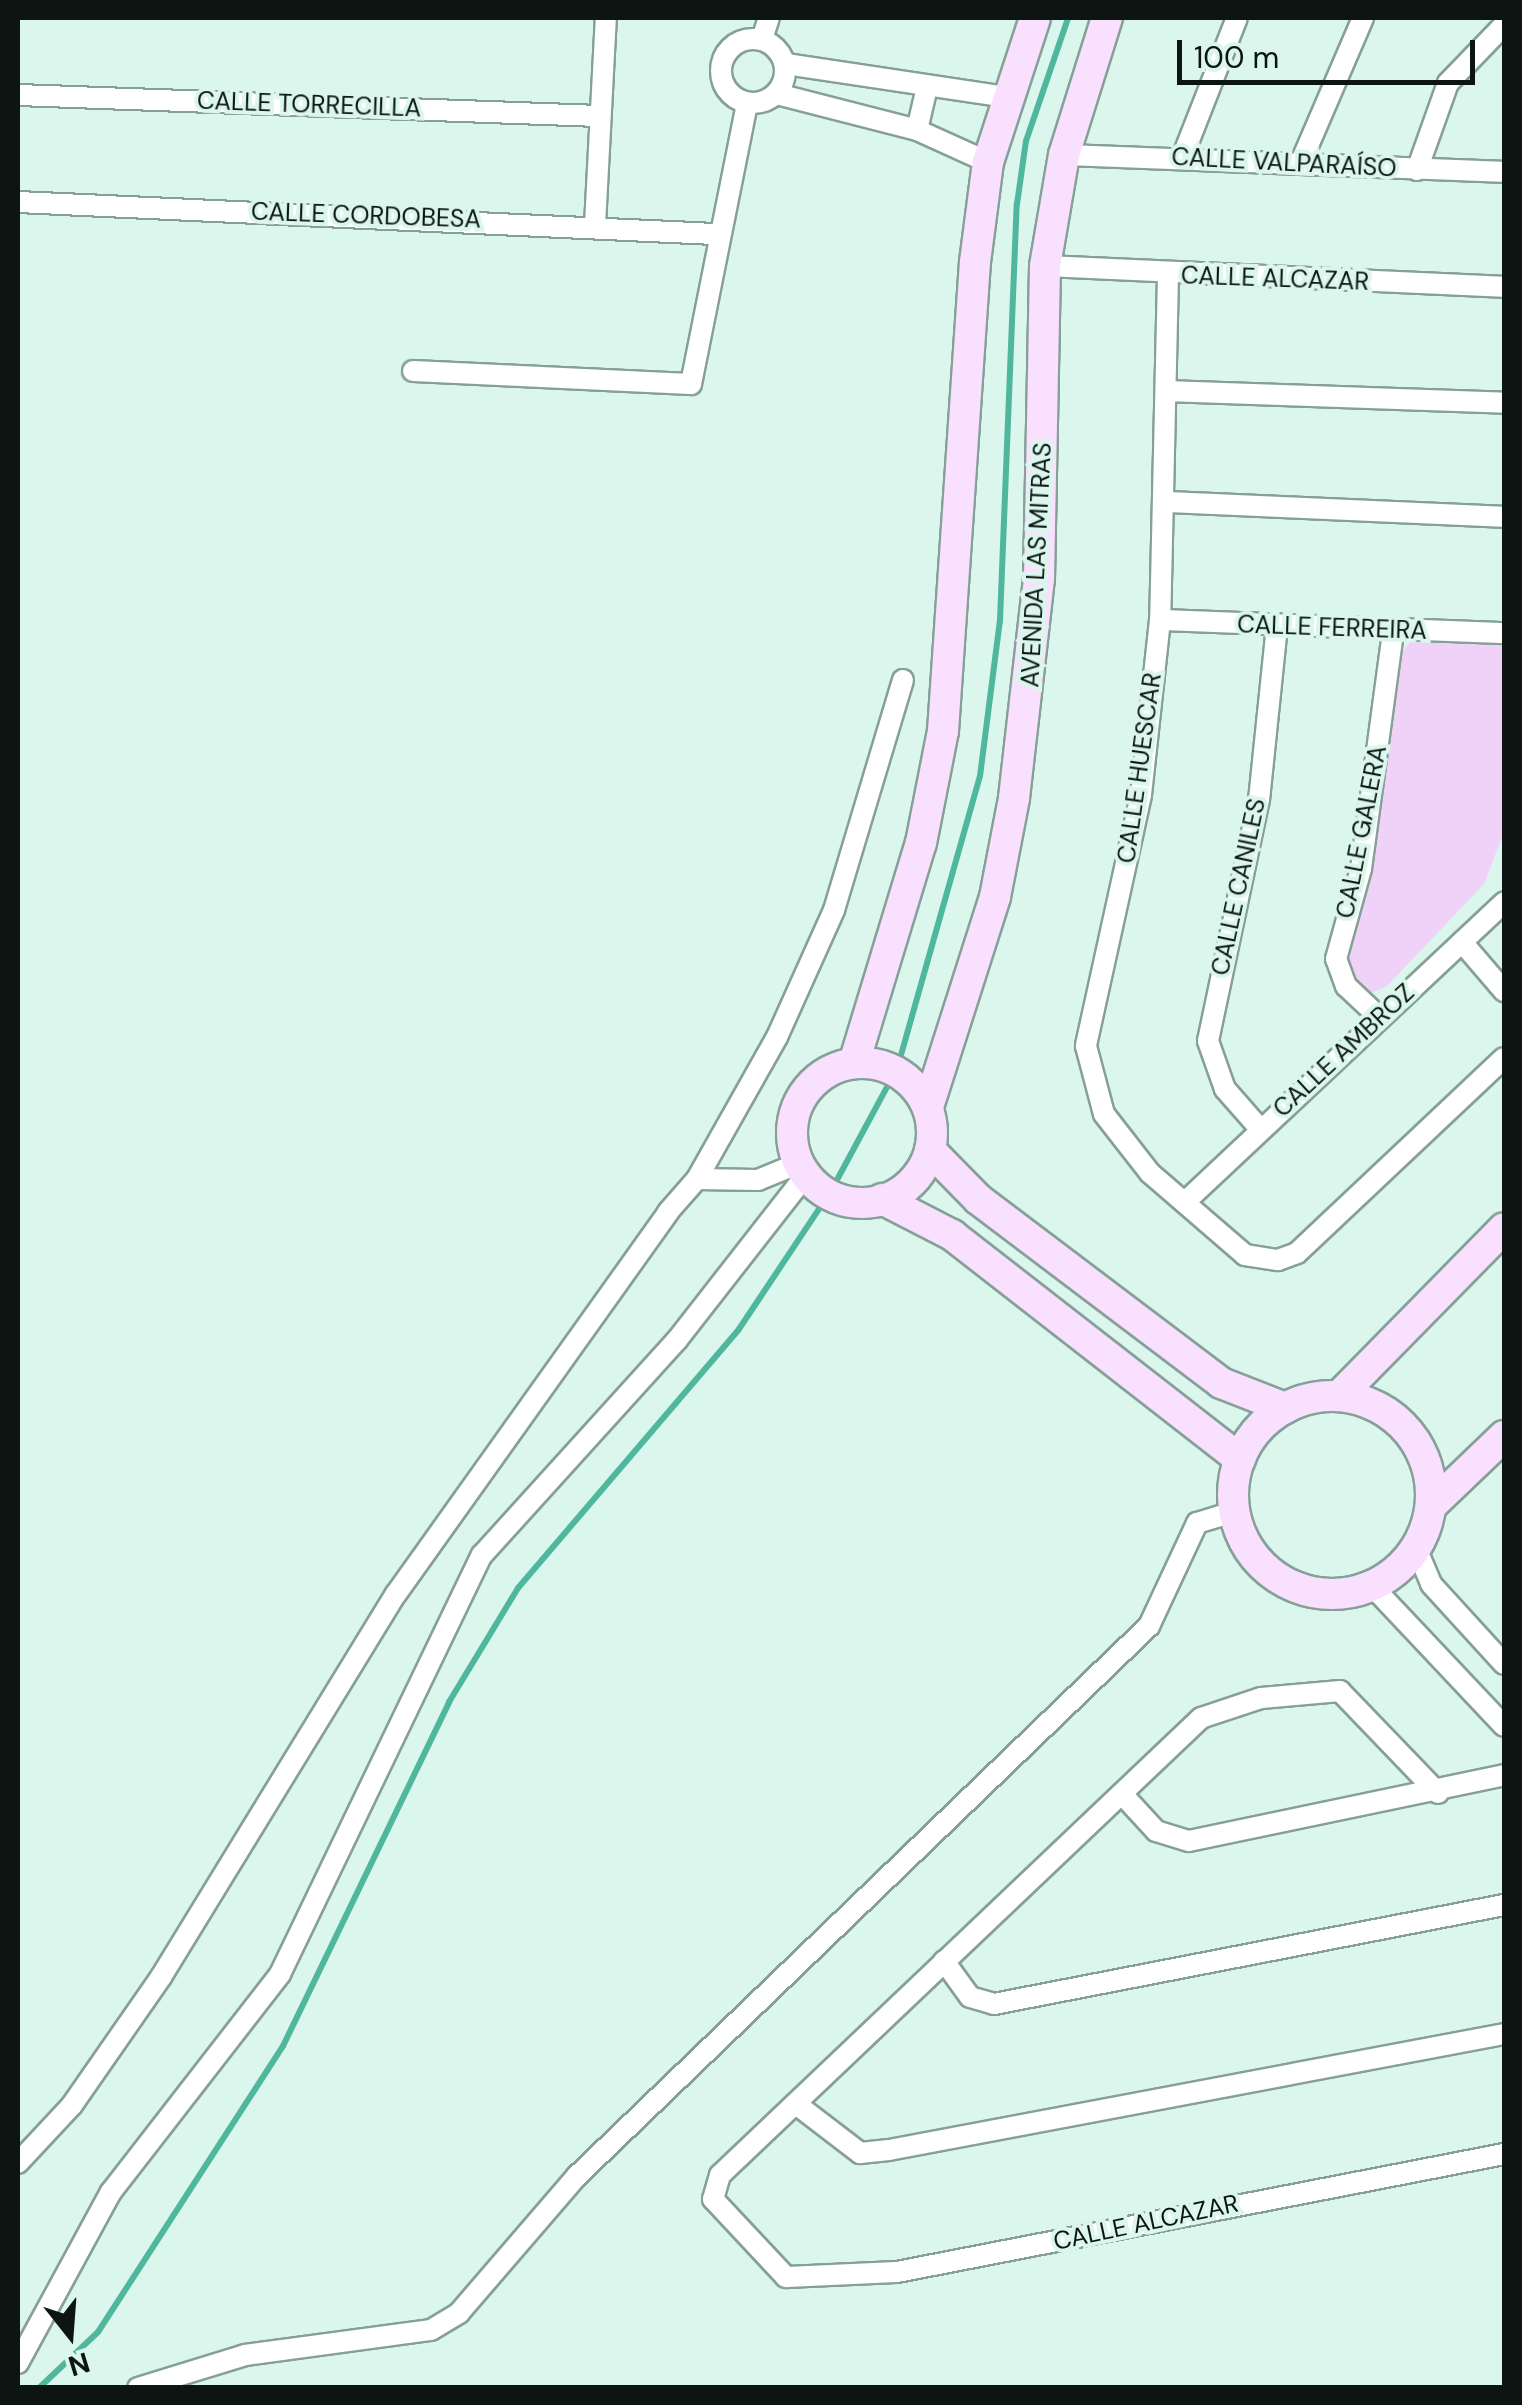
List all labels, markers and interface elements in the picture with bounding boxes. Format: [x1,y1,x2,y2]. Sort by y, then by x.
scale bar [1182,20,1480,82]
text: 100 m [1194,38,1279,77]
street label: CALLE TORRECILLA [196,86,422,124]
street label: CALLE VALPARAÍSO [1171,142,1397,184]
street label: CALLE CORDOBESA [250,197,482,235]
street label: CALLE ALCAZAR [1180,261,1370,297]
street label: AVENIDA LAS MITRAS [1016,442,1058,688]
street label: CALLE FERREIRA [1237,610,1427,646]
street label: CALLE HUESCAR [1112,671,1168,865]
street label: CALLE GALERA [1331,743,1393,921]
street label: CALLE CANILES [1206,796,1272,978]
street label: CALLE AMBROZ [1267,978,1421,1124]
street label: CALLE ALCAZAR [1051,2189,1241,2257]
north arrow [20,2285,120,2385]
text: N [64,2343,94,2385]

